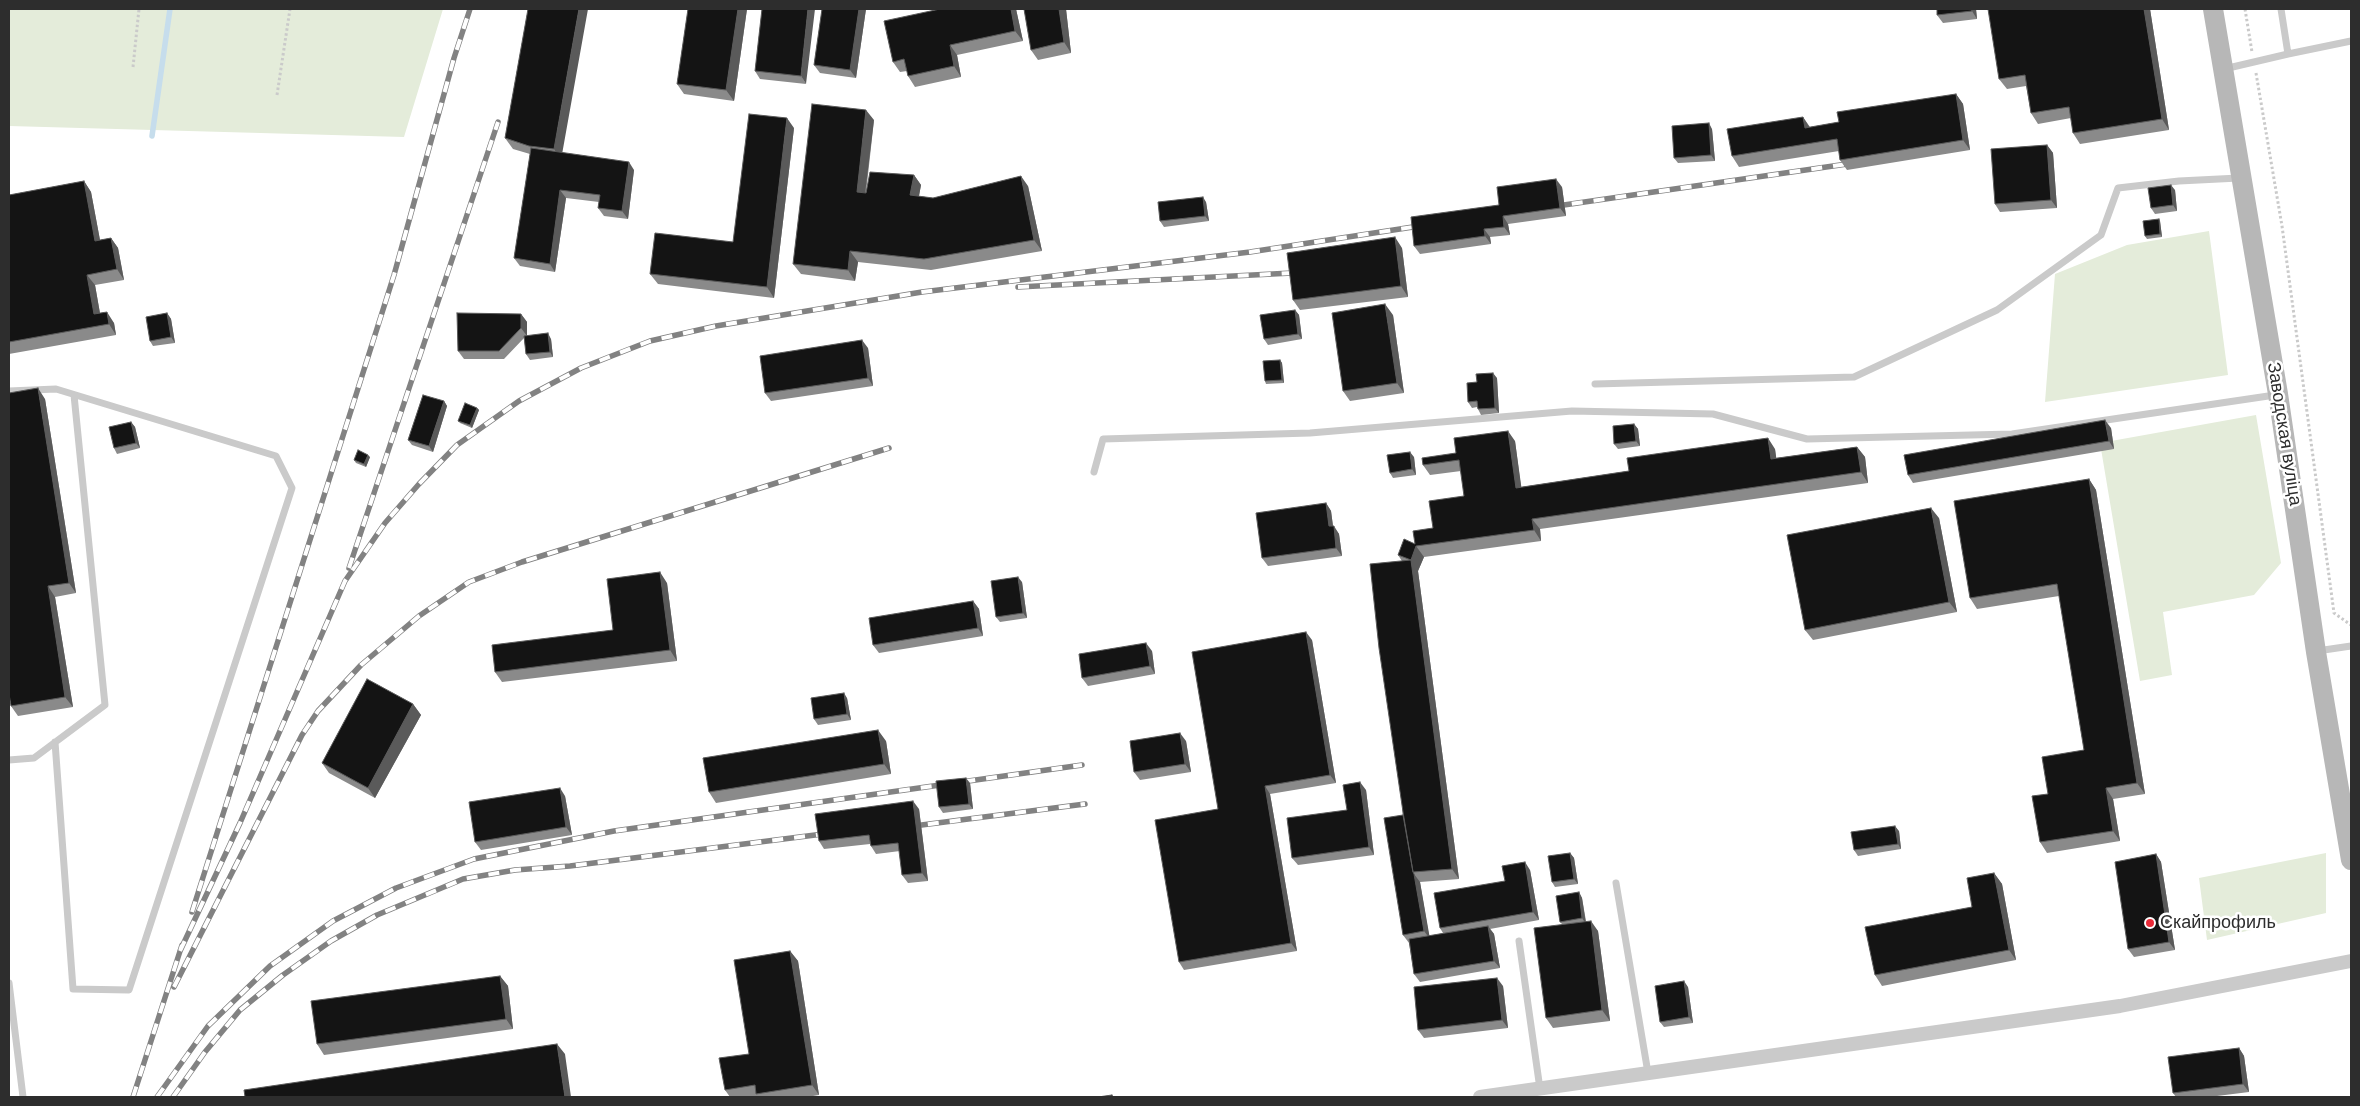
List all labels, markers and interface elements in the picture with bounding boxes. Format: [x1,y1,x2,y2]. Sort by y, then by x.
street label: Заводская вуліца [2262,361,2306,507]
place label: Скайпрофиль [2160,912,2276,934]
marker: Скайпрофиль [2144,917,2156,929]

